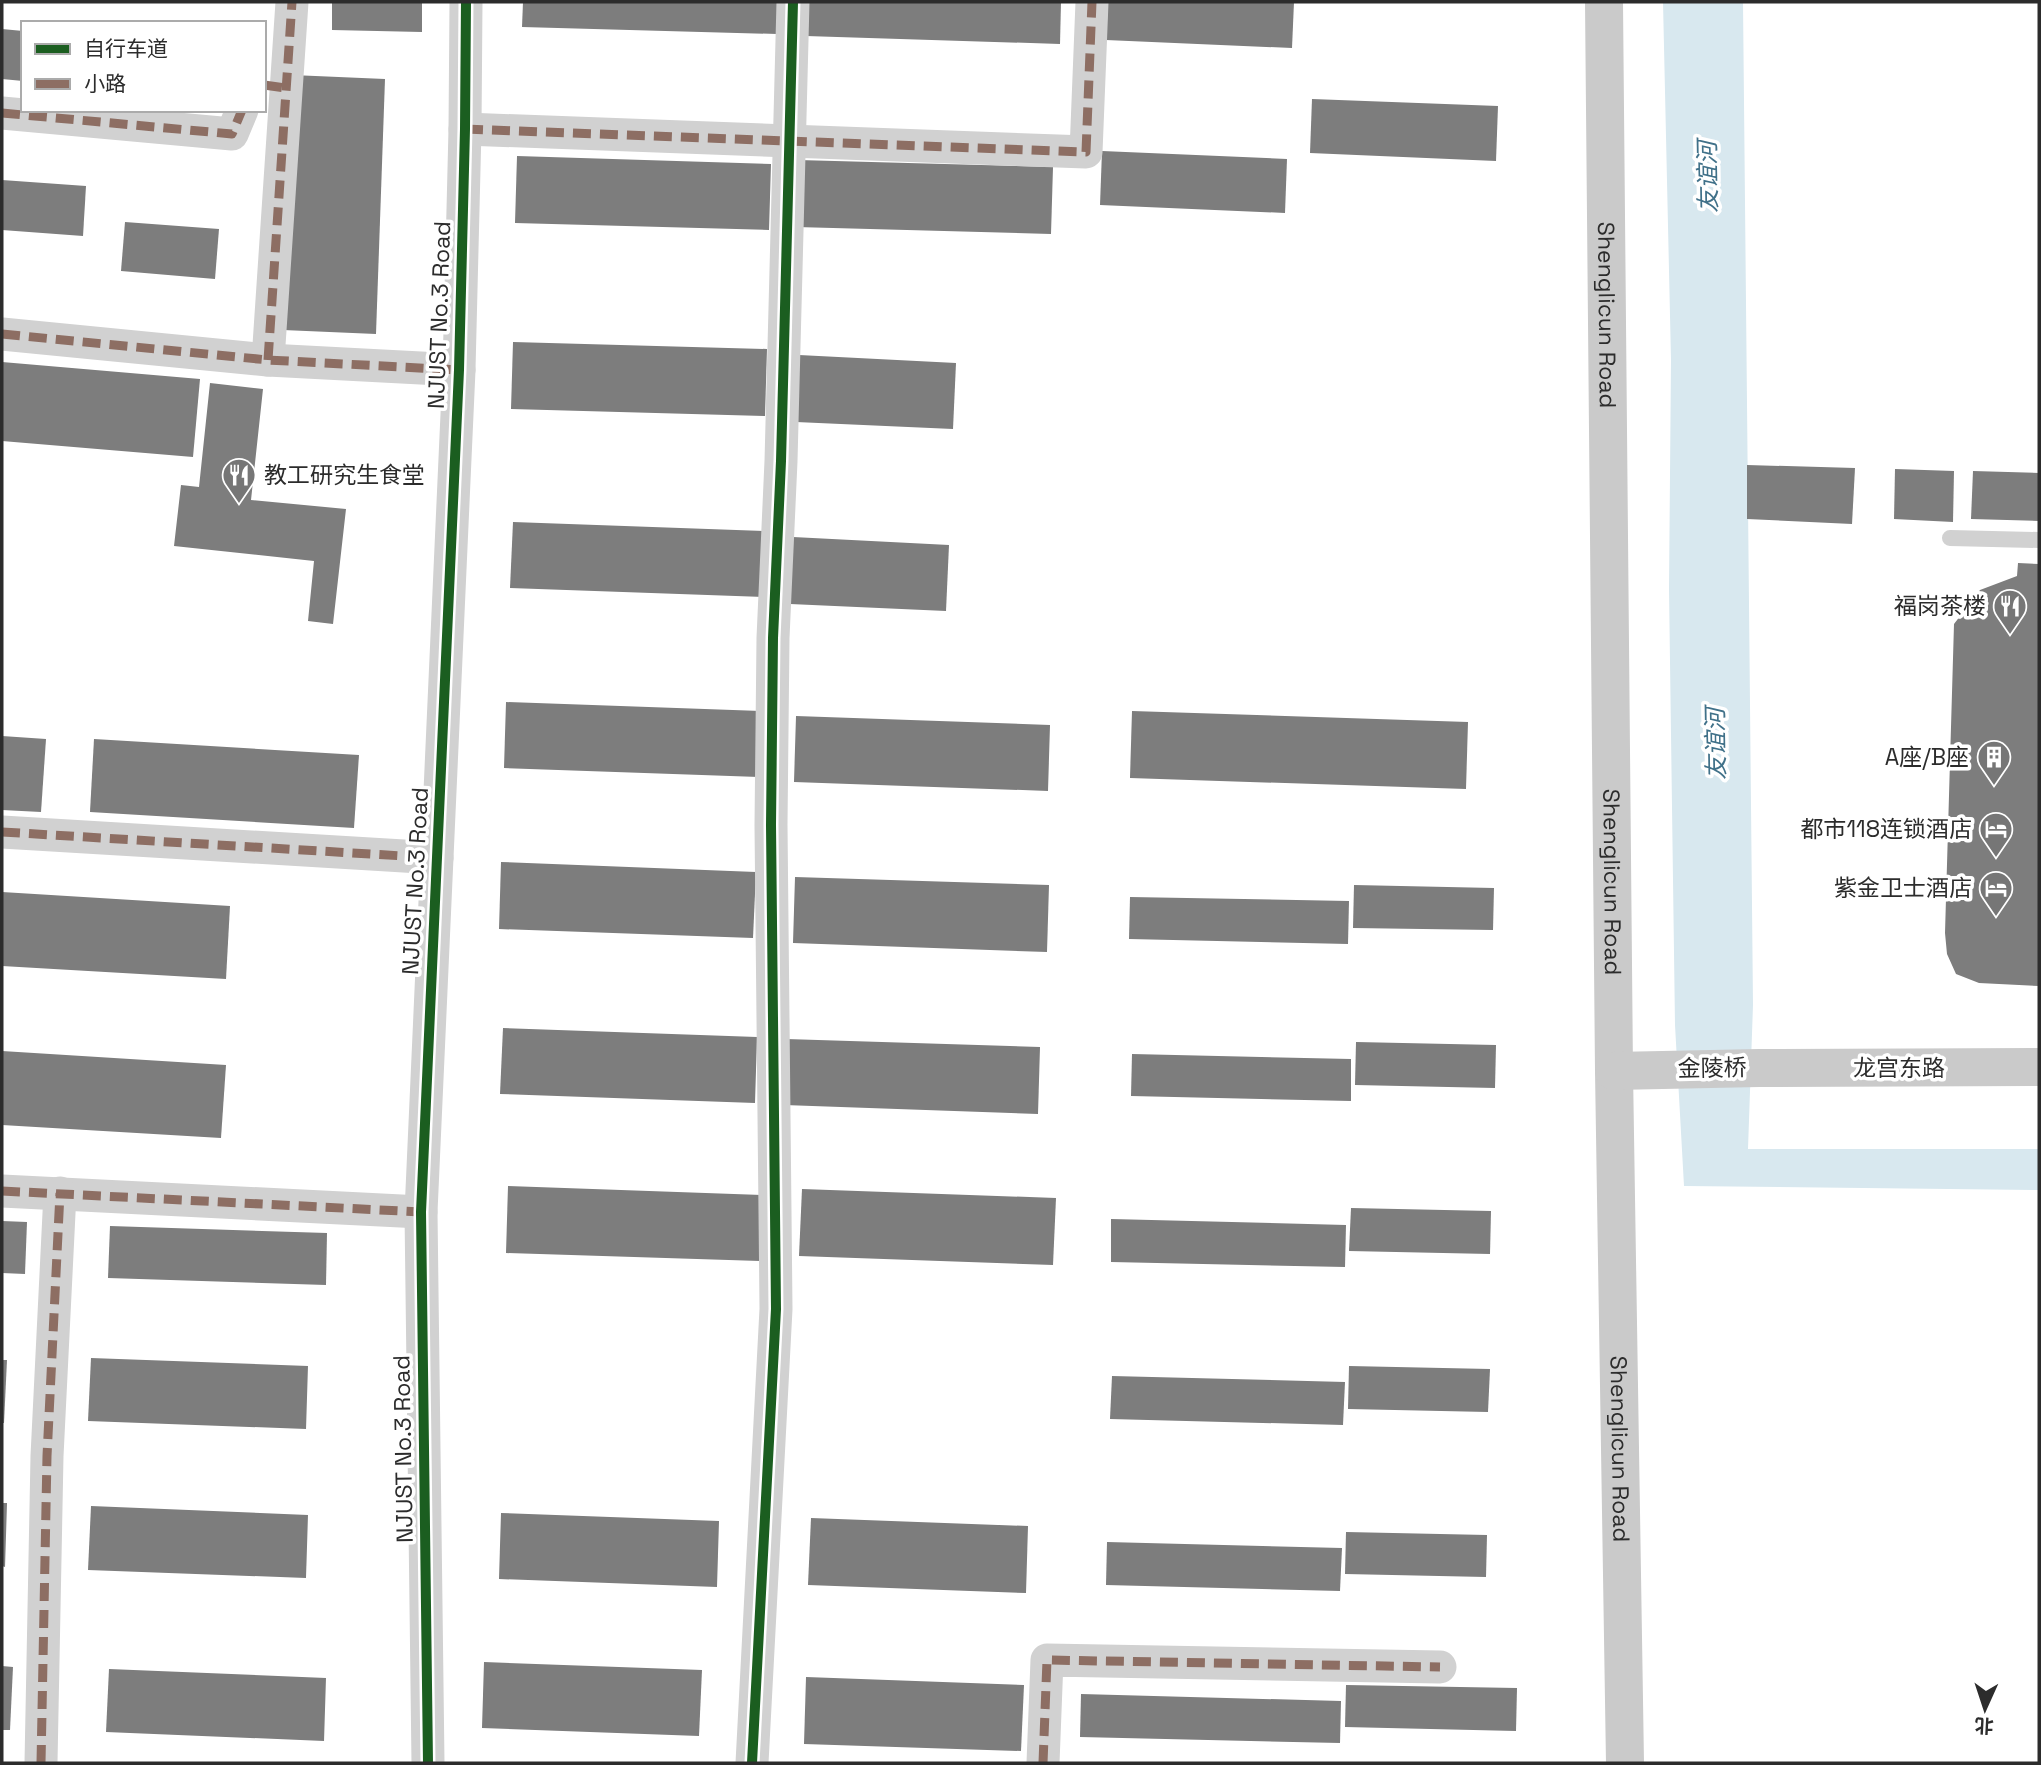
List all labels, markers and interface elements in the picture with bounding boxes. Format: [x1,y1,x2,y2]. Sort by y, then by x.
legend [21,21,266,112]
text: 自行车道 [84,35,168,62]
text: 小路 [84,70,126,97]
water label: 友谊河 [1691,137,1724,213]
street label: NJUST No.3 Road [421,221,457,409]
street label: Shenglicun Road [1591,222,1623,408]
restaurant icon: 教工研究生食堂 [220,456,258,505]
place label: 教工研究生食堂 [264,460,425,490]
restaurant icon: 福岗茶楼 [1991,587,2029,636]
place label: 福岗茶楼 [1894,591,1986,621]
water label: 友谊河 [1699,704,1732,780]
building icon: A座/B座 [1975,738,2013,787]
place label: A座/B座 [1885,742,1969,772]
street label: NJUST No.3 Road [395,786,435,976]
street label: Shenglicun Road [1596,789,1628,975]
hotel icon: 都市118连锁酒店 [1977,810,2015,859]
place label: 都市118连锁酒店 [1800,814,1972,844]
hotel icon: 紫金卫士酒店 [1977,869,2015,918]
place label: 紫金卫士酒店 [1834,873,1972,903]
street label: 金陵桥 [1677,1052,1747,1084]
street label: 龙宫东路 [1853,1053,1945,1083]
street label: NJUST No.3 Road [386,1355,420,1543]
street label: Shenglicun Road [1604,1355,1636,1542]
north arrow [1950,1674,2020,1744]
text: 北 [1974,1712,1994,1738]

